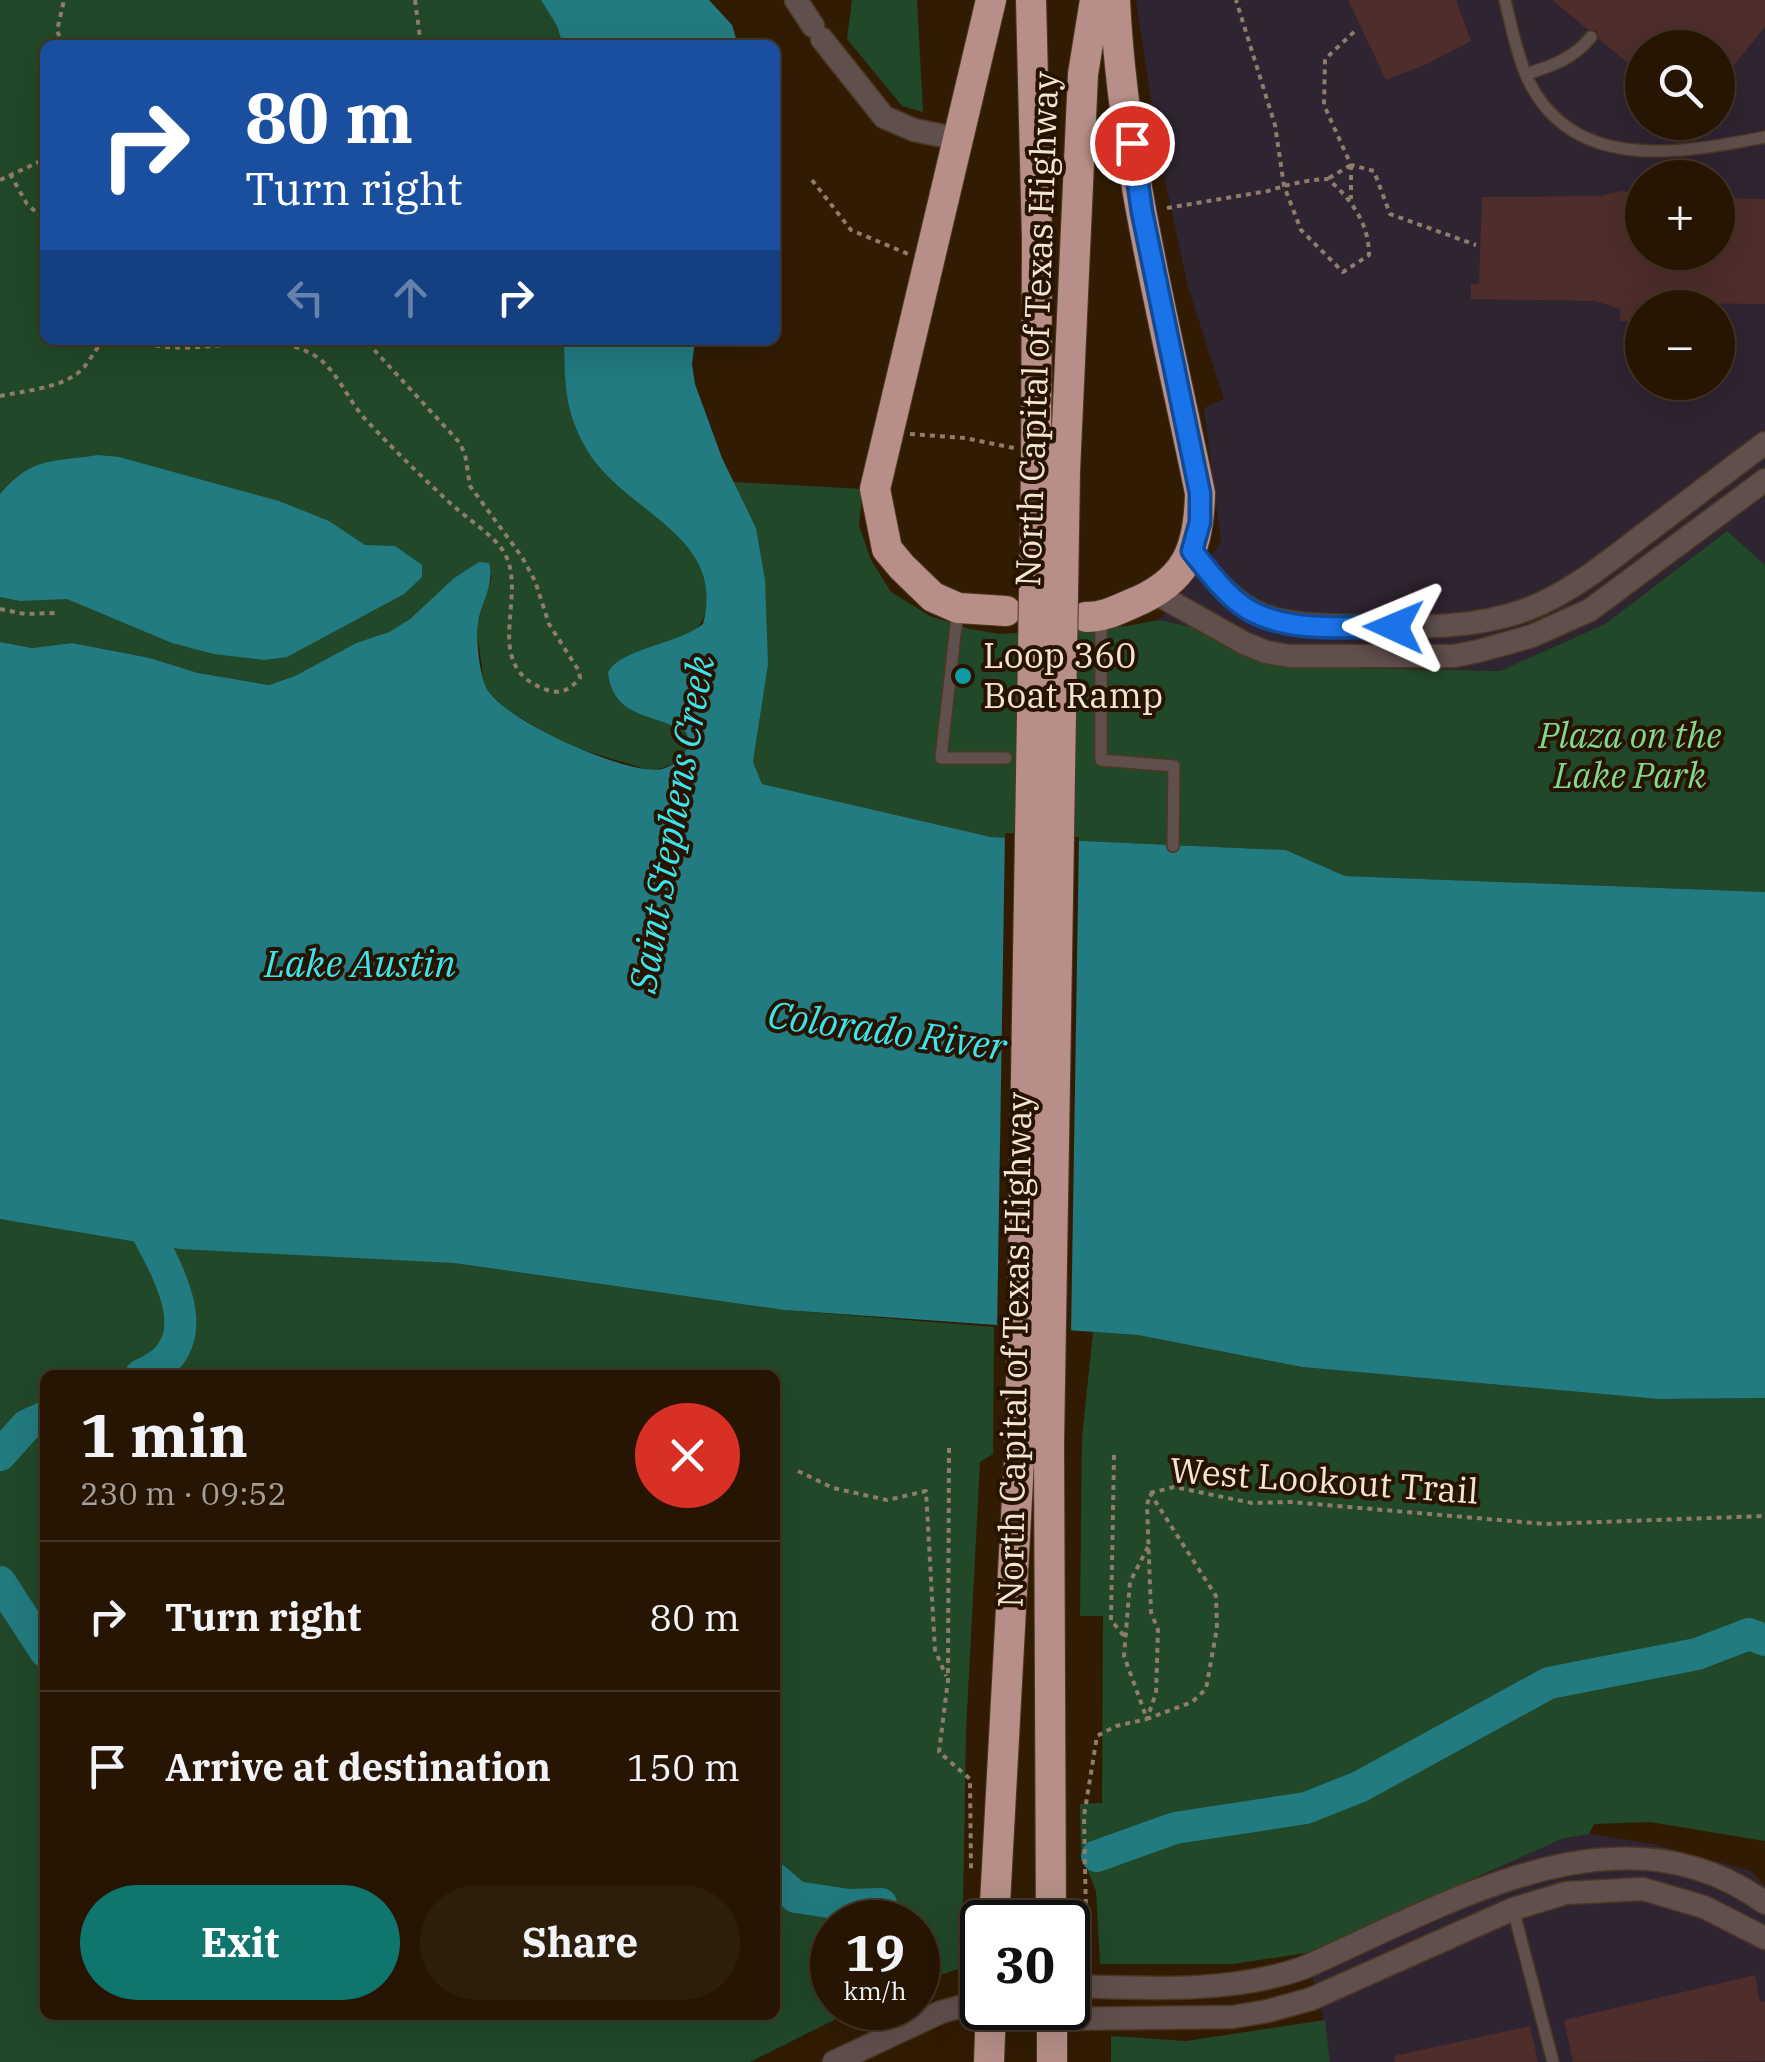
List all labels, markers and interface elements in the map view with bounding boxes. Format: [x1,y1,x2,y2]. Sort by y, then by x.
map controls [1625,30,1735,400]
button: search [1625,30,1735,140]
street label: North Capital of Texas Highway [1004,70,1068,587]
text: 80 m [245,71,413,162]
icon: right [80,80,210,210]
pin [1090,101,1175,186]
icon: arrive [1105,116,1160,171]
text: Turn right [245,159,463,217]
button: + [1625,160,1735,270]
icon: left [278,270,333,325]
icon: ahead [383,270,438,325]
icon: right [488,270,543,325]
button: − [1625,290,1735,400]
position arrow [1342,575,1446,679]
place label: Loop 360 Boat Ramp [983,632,1163,718]
water label: Saint Stephens Creek [617,651,724,997]
marker: Loop 360 Boat Ramp [952,665,974,687]
park label: Plaza on the Lake Park [1537,712,1722,798]
water label: Lake Austin [263,938,456,987]
water label: Colorado River [765,989,1011,1071]
street label: North Capital of Texas Highway [987,1091,1042,1608]
text: 1 min [80,1395,248,1474]
button: close [635,1403,740,1508]
street label: West Lookout Trail [1168,1446,1480,1514]
text: 230 m · 09:52 [80,1472,287,1514]
icon: right [80,1589,135,1644]
text: Turn right [165,1592,361,1641]
text: 80 m [649,1592,740,1641]
icon: arrive [80,1739,135,1794]
text: Arrive at destination [165,1742,551,1791]
text: 150 m [627,1742,740,1791]
button: Exit [80,1885,400,2000]
button: Share [420,1885,740,2000]
speed limit sign: 30 [960,1900,1090,2030]
text: 19 [845,1920,905,1985]
text: km/h [843,1974,907,2007]

